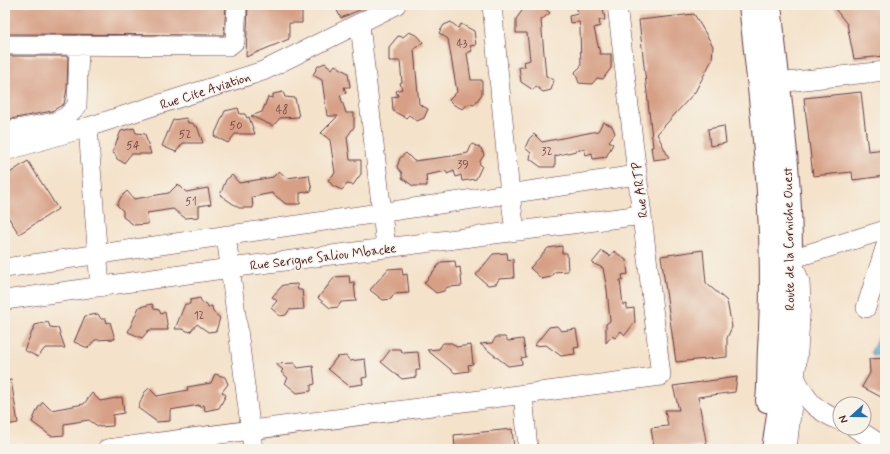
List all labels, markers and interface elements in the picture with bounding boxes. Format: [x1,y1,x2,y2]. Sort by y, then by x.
house number: 43 [456,37,468,51]
street label: Rue Cite Aviation [158,69,253,114]
house number: 48 [276,103,288,117]
house number: 50 [230,119,242,133]
house number: 52 [179,128,191,142]
house number: 54 [126,139,140,153]
house number: 32 [542,145,553,159]
house number: 39 [457,158,469,172]
street label: Rue ARTP [629,160,652,219]
street label: Route de la Corniche Ouest [780,167,799,311]
house number: 51 [185,195,197,209]
street label: Rue Serigne Saliou Mbacke [249,240,397,276]
house number: 12 [194,309,205,323]
north arrow [832,396,872,436]
text: N [836,413,851,425]

